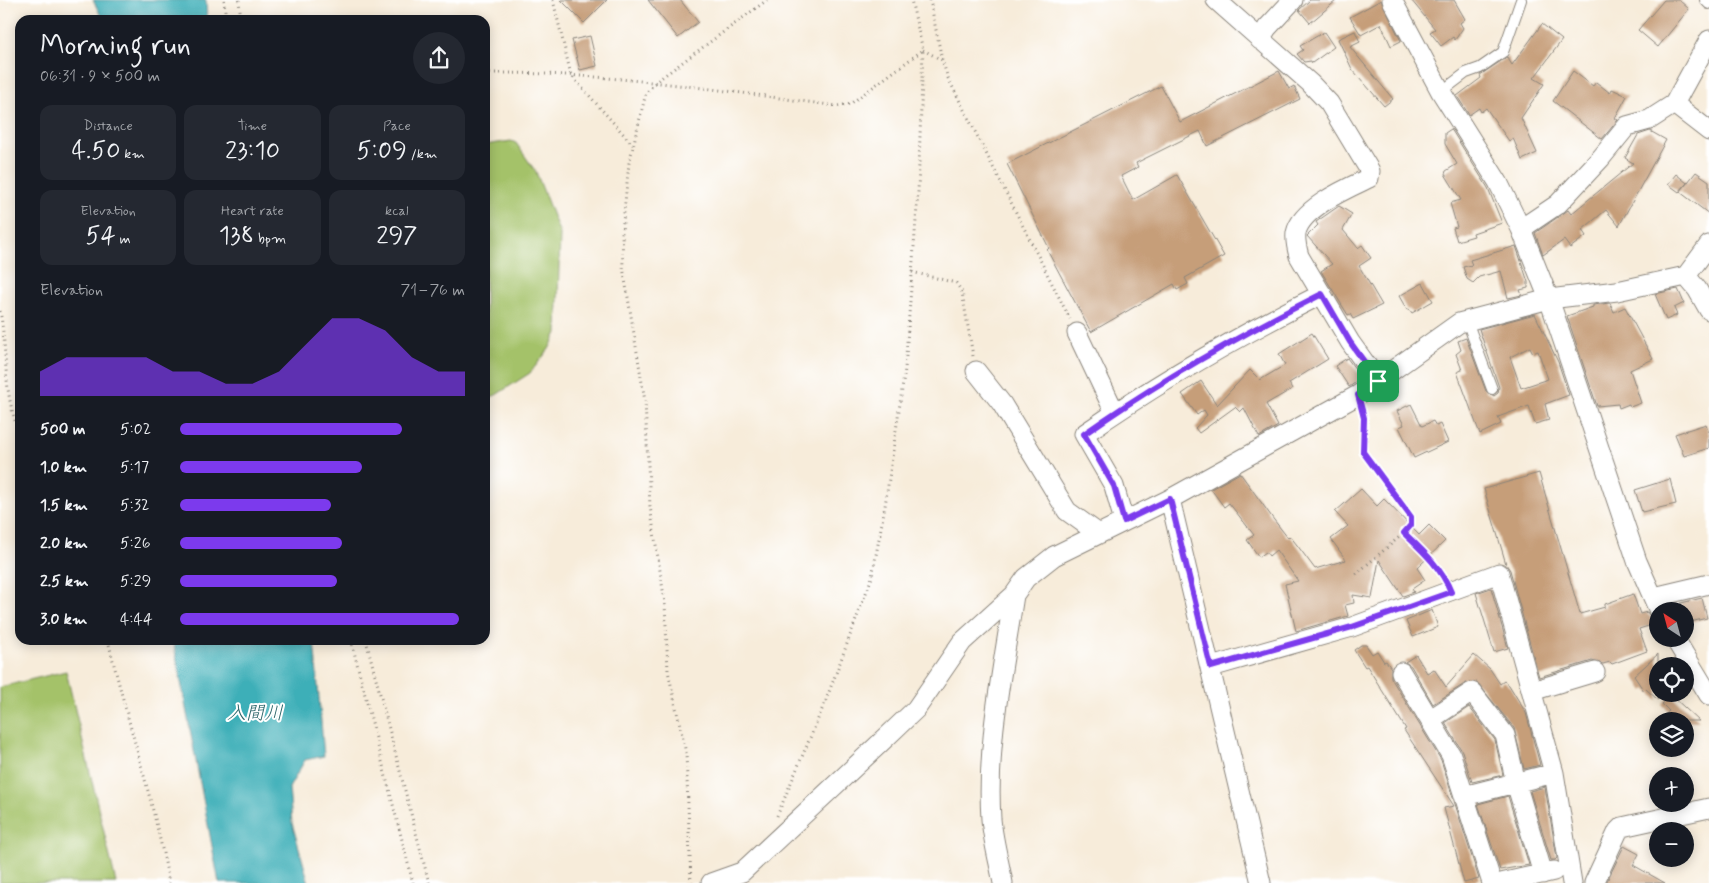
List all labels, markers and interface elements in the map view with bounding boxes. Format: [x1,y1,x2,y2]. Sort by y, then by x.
text: Morning run [40,28,191,65]
button: share [413,32,465,84]
text: 06:31 · 9 × 500 m [40,66,160,87]
text: Distance [84,117,133,135]
text: Time [238,117,267,135]
text: Pace [383,117,411,135]
text: 4.50 [72,135,121,168]
text: 23:10 [225,135,280,168]
text: 5:09 [356,135,407,168]
text: km [121,145,145,163]
text: /km [407,145,437,163]
text: Elevation [81,202,136,220]
text: Heart rate [221,202,284,220]
text: kcal [385,202,409,220]
text: 54 [86,220,116,253]
text: 138 [219,220,254,253]
text: 297 [376,220,417,253]
text: m [116,230,131,248]
text: bpm [254,230,286,248]
text: Elevation [40,280,103,301]
text: 71–76 m [400,280,465,301]
pin [1357,360,1399,402]
icon: arrive [1364,367,1392,395]
text: 500 m [40,419,85,440]
text: 5:02 [120,419,151,440]
text: 1.0 km [40,457,87,478]
text: 5:17 [120,457,149,478]
text: 1.5 km [40,495,88,516]
text: 5:32 [120,495,150,516]
text: 2.0 km [40,533,88,554]
text: 5:26 [120,533,151,554]
text: 2.5 km [40,571,88,592]
text: 5:29 [120,571,151,592]
north arrow [1649,602,1694,648]
map controls [1649,602,1694,867]
text: 3.0 km [40,609,87,630]
text: 4:44 [120,609,153,630]
button: locate [1649,657,1694,702]
water label: 入間川 [226,701,284,726]
button: layers [1649,712,1694,757]
button: + [1649,767,1694,812]
button: − [1649,822,1694,867]

